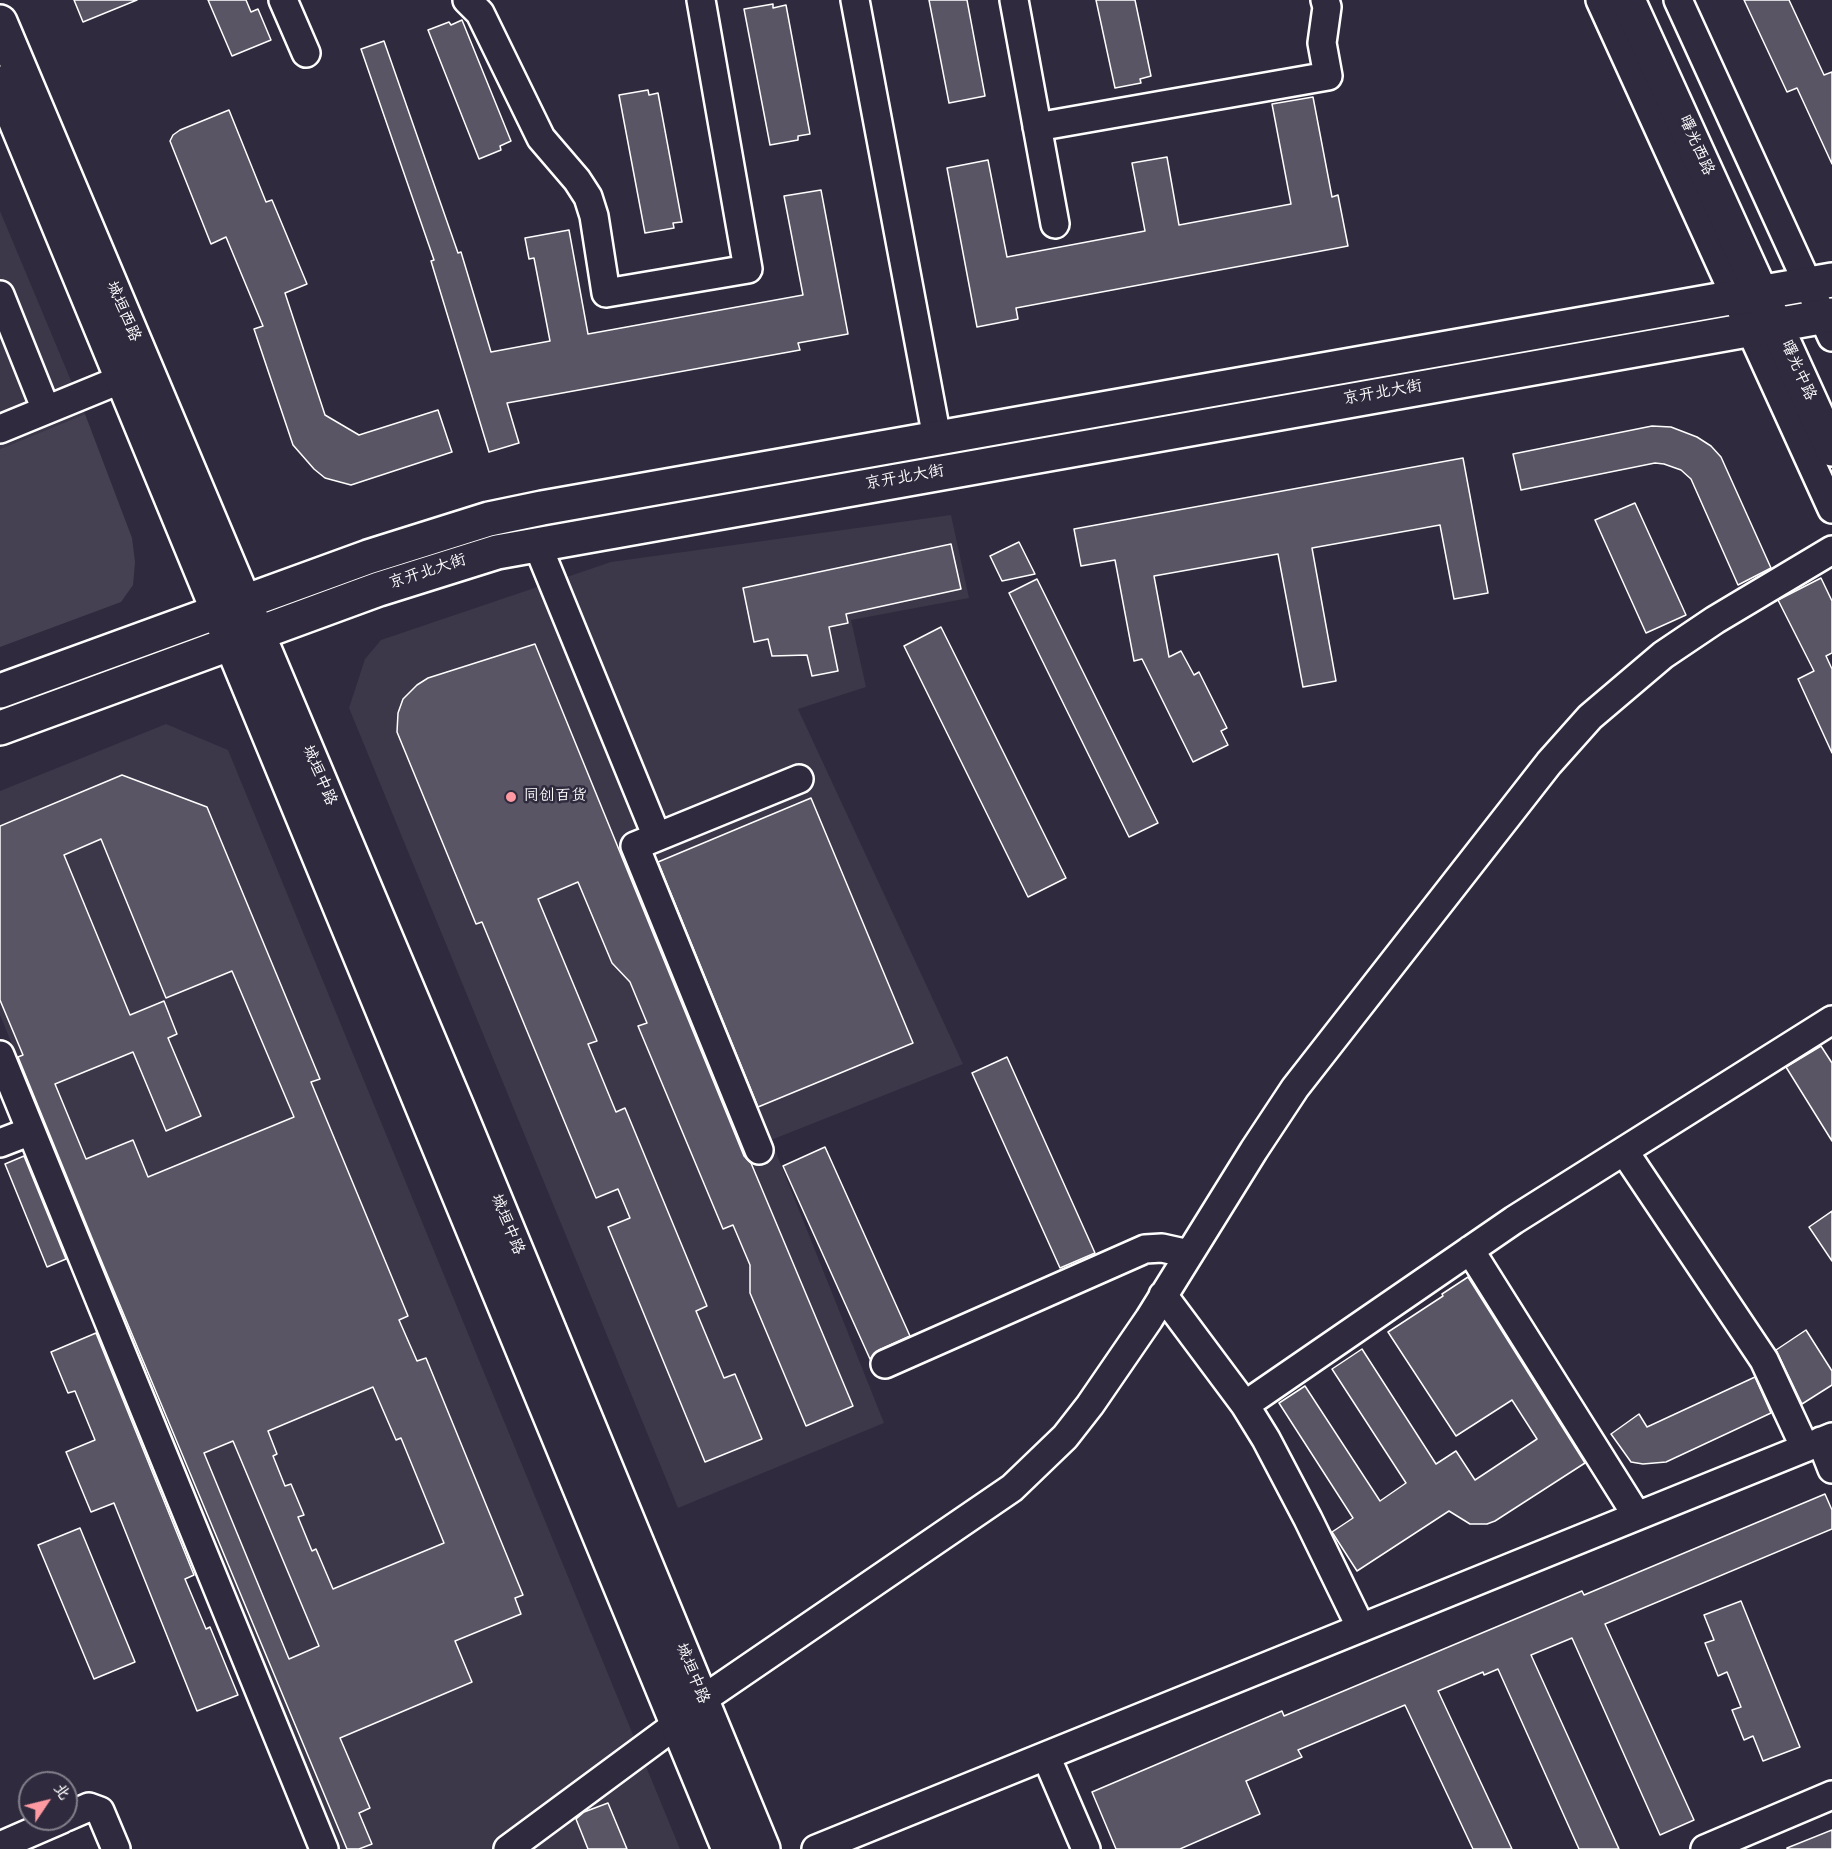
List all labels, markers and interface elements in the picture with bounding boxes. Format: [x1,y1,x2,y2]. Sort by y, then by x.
street label: 曙光西路 [1673,113,1717,179]
street label: 城垣西路 [101,279,143,345]
street label: 曙光中路 [1775,338,1819,404]
street label: 京开北大街 [1342,378,1424,410]
street label: 京开北大街 [864,463,946,495]
street label: 京开北大街 [387,552,469,594]
street label: 城垣中路 [297,743,339,809]
place label: 同创百货 [523,787,587,807]
marker: 同创百货 [504,790,518,804]
street label: 城垣中路 [485,1192,527,1258]
street label: 城垣中路 [670,1641,712,1707]
north arrow [18,1771,78,1831]
text: 北 [47,1778,76,1805]

